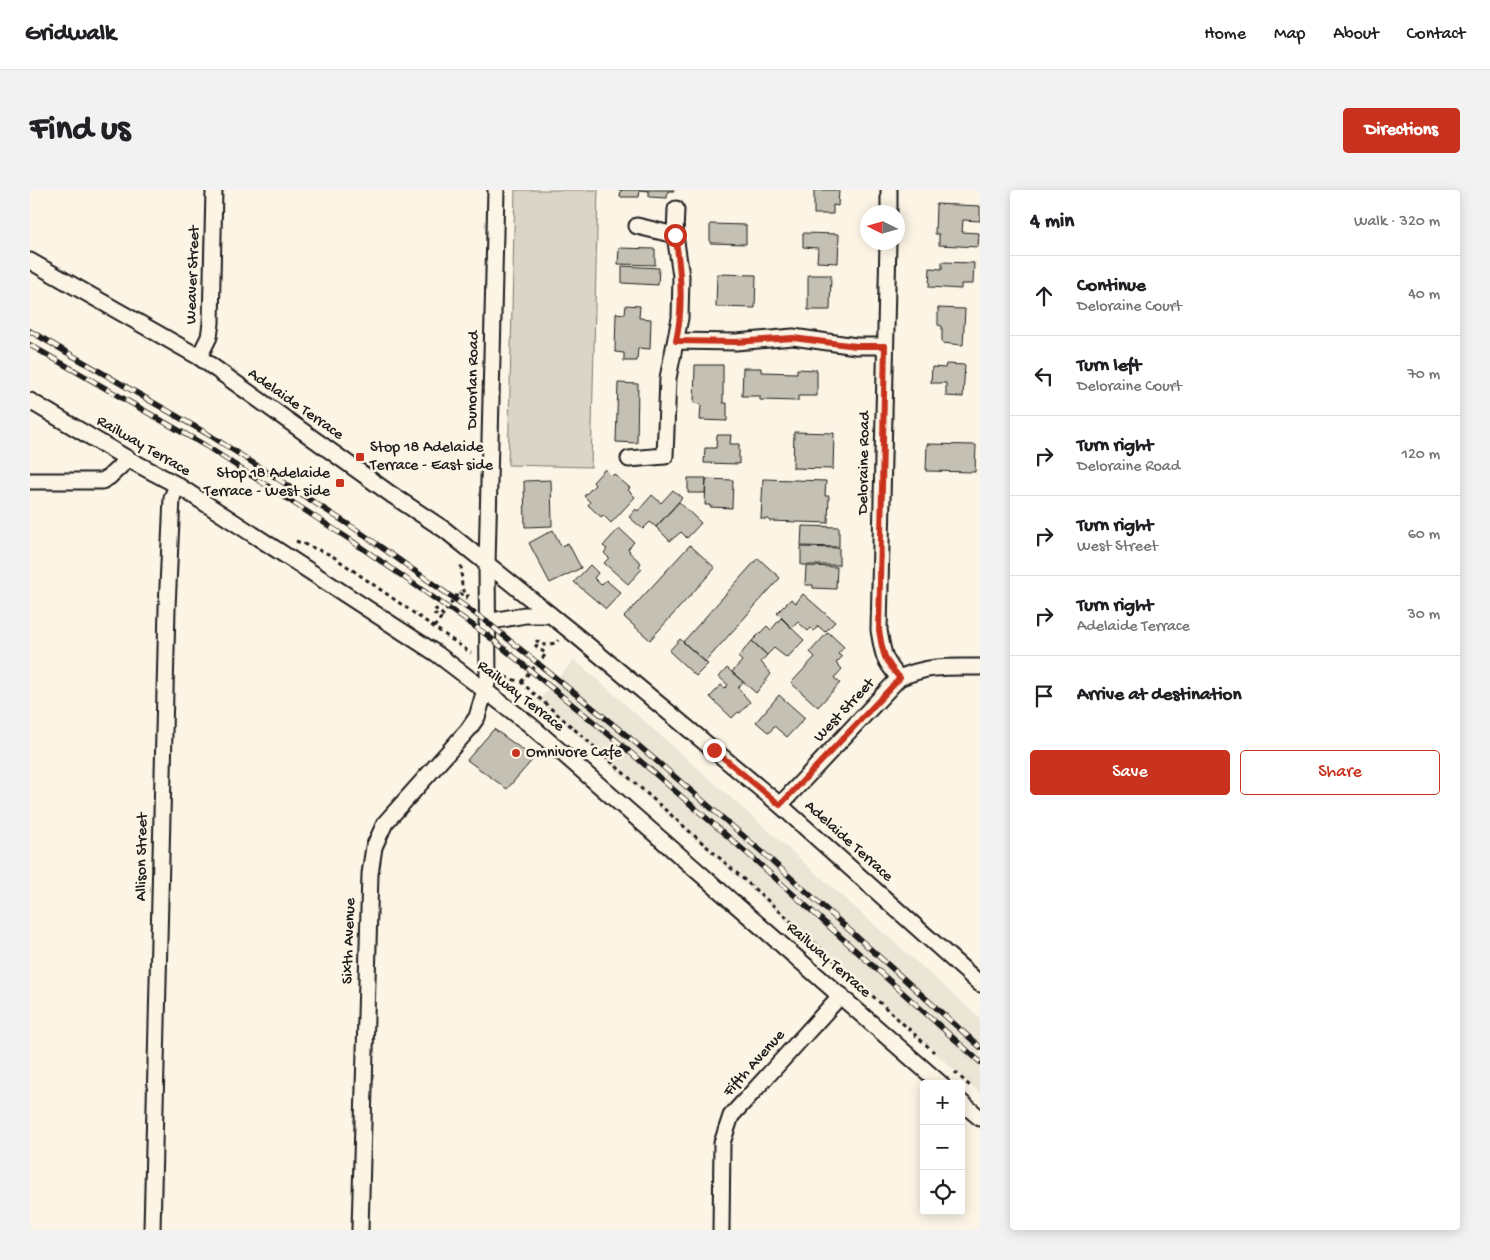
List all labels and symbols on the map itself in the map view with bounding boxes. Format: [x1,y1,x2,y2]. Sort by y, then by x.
north arrow [860,205,905,250]
street label: Weaver Street [183,224,205,324]
route start [664,224,687,247]
street label: Dunorlan Road [464,329,484,430]
street label: Adelaide Terrace [243,365,347,446]
street label: Deloraine Road [855,410,875,516]
street label: Railway Terrace [93,412,194,482]
place label: Stop 18 Adelaide Terrace - East side [369,439,494,476]
marker: Stop 18 Adelaide Terrace - East side [354,451,366,463]
place label: Stop 18 Adelaide Terrace - West side [203,465,331,502]
marker: Stop 18 Adelaide Terrace - West side [334,477,346,489]
street label: Railway Terrace [473,657,568,737]
street label: West Street [811,674,880,747]
route end [703,739,726,762]
place label: Omnivore Cafe [526,744,623,763]
marker: Omnivore Cafe [510,747,522,759]
street label: Adelaide Terrace [800,797,897,887]
street label: Allison Street [133,811,153,901]
street label: Sixth Avenue [339,897,361,984]
street label: Railway Terrace [782,919,875,1003]
street label: Fifth Avenue [719,1026,791,1102]

